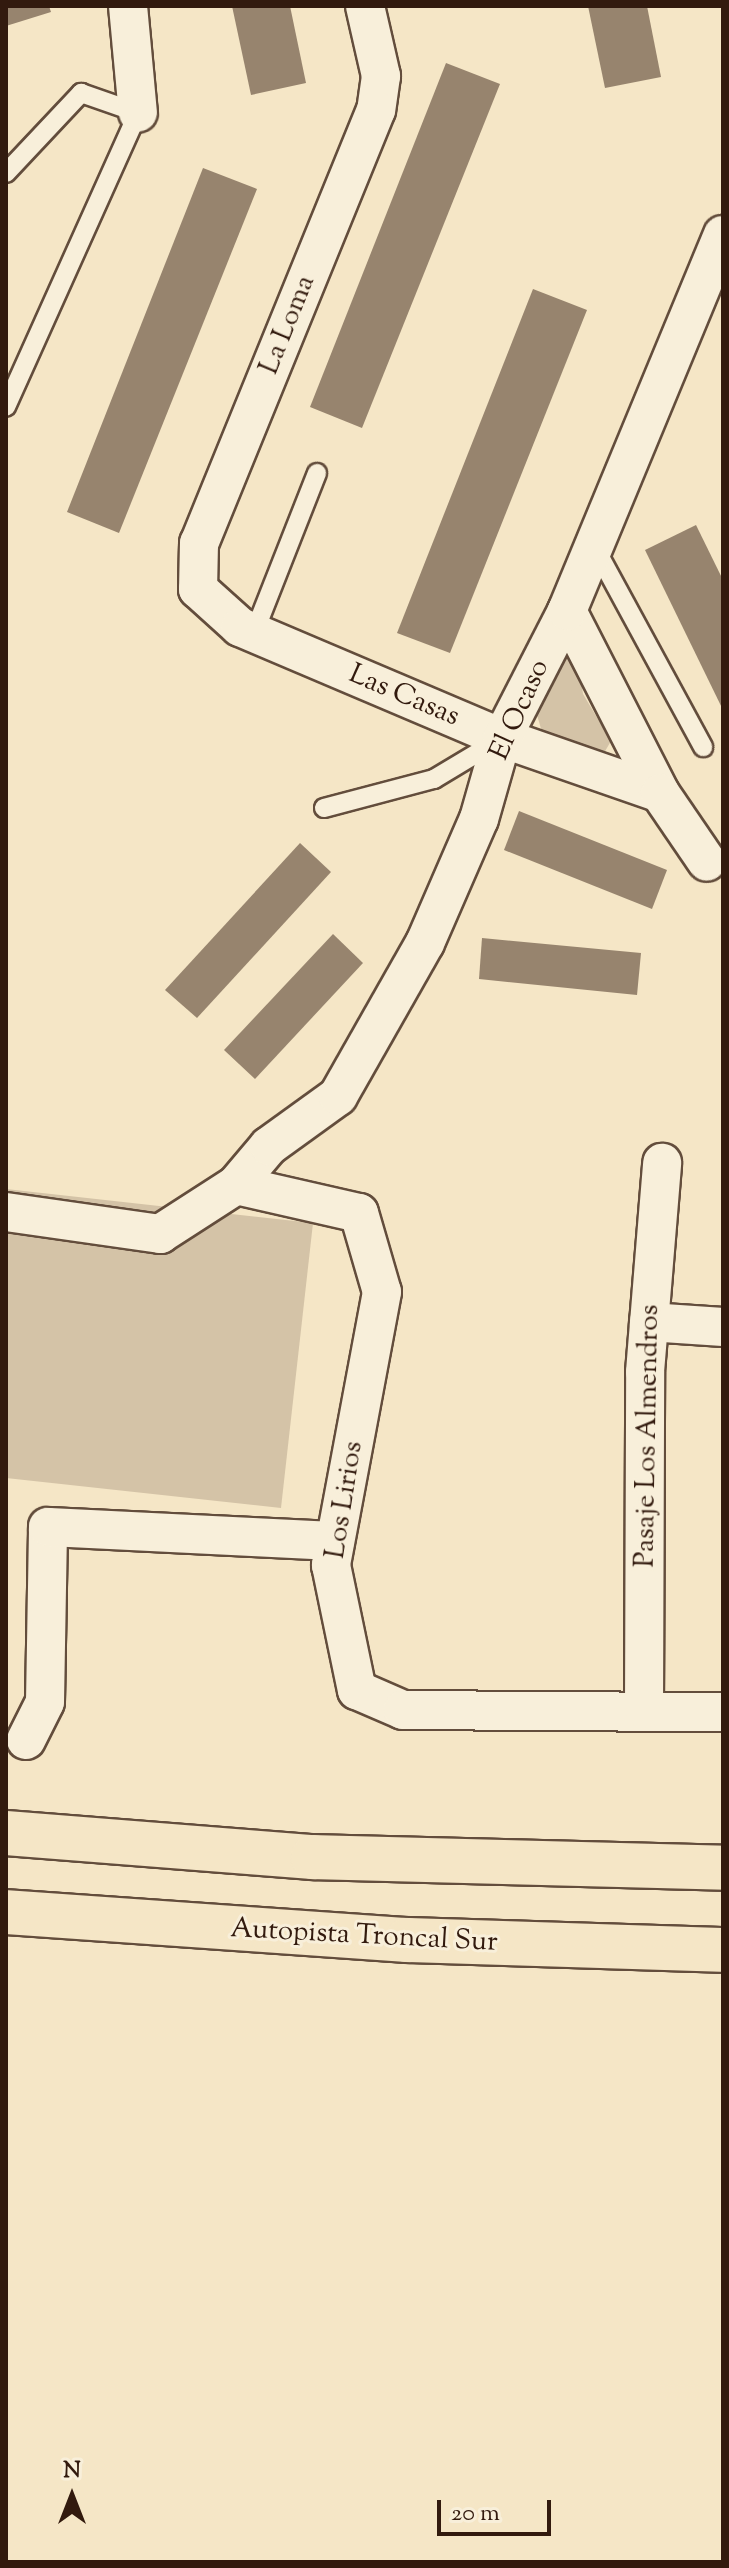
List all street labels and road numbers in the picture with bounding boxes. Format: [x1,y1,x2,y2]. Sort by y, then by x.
street label: La Loma [253,270,323,380]
street label: El Ocaso [483,655,557,765]
street label: Las Casas [344,658,464,734]
street label: Pasaje Los Almendros [629,1304,667,1568]
street label: Los Lirios [319,1439,371,1561]
street label: Autopista Troncal Sur [230,1912,498,1960]

